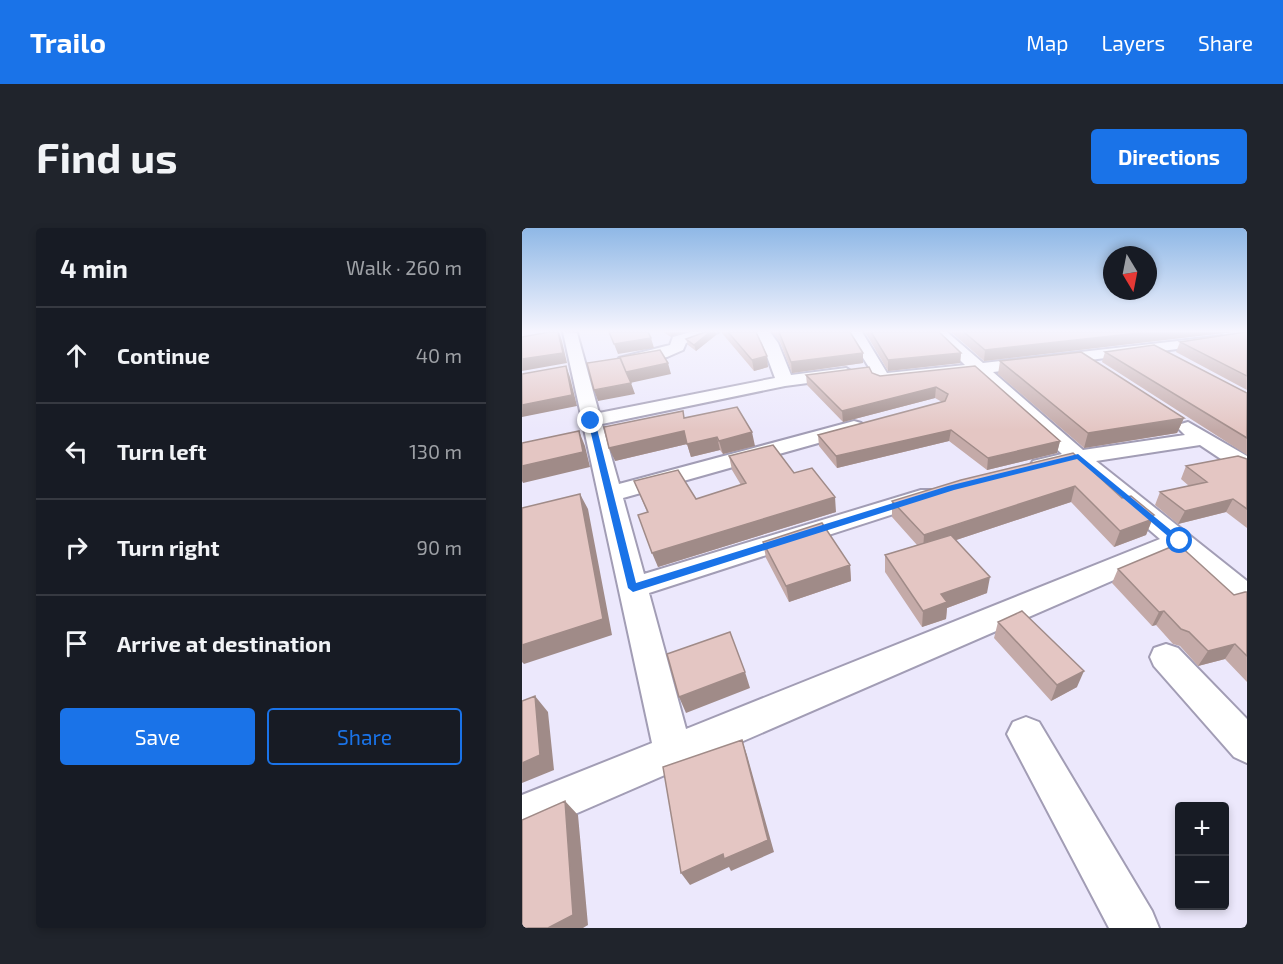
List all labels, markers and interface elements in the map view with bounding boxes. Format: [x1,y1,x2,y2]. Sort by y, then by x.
text: Trailo [30,25,106,59]
text: Map [1026,30,1068,55]
text: Layers [1101,30,1165,55]
text: Share [1198,30,1253,55]
button: Directions [1091,129,1247,184]
text: Find us [36,131,178,181]
north arrow [1103,246,1157,300]
text: 4 min [60,252,128,283]
text: Walk · 260 m [346,255,462,279]
icon: ahead [60,339,93,372]
text: Continue [117,342,210,368]
text: 40 m [416,343,462,367]
route end [577,407,603,433]
icon: left [60,435,93,468]
text: Turn left [117,438,206,464]
text: 130 m [409,439,462,463]
route start [1166,527,1192,553]
icon: right [60,531,93,564]
text: Turn right [117,534,219,560]
text: 90 m [417,535,462,559]
icon: arrive [60,627,93,660]
text: Arrive at destination [117,630,331,656]
button: Save [60,708,255,765]
button: Share [267,708,462,765]
map controls [1175,802,1229,910]
button: + [1175,802,1229,856]
button: − [1175,856,1229,910]

